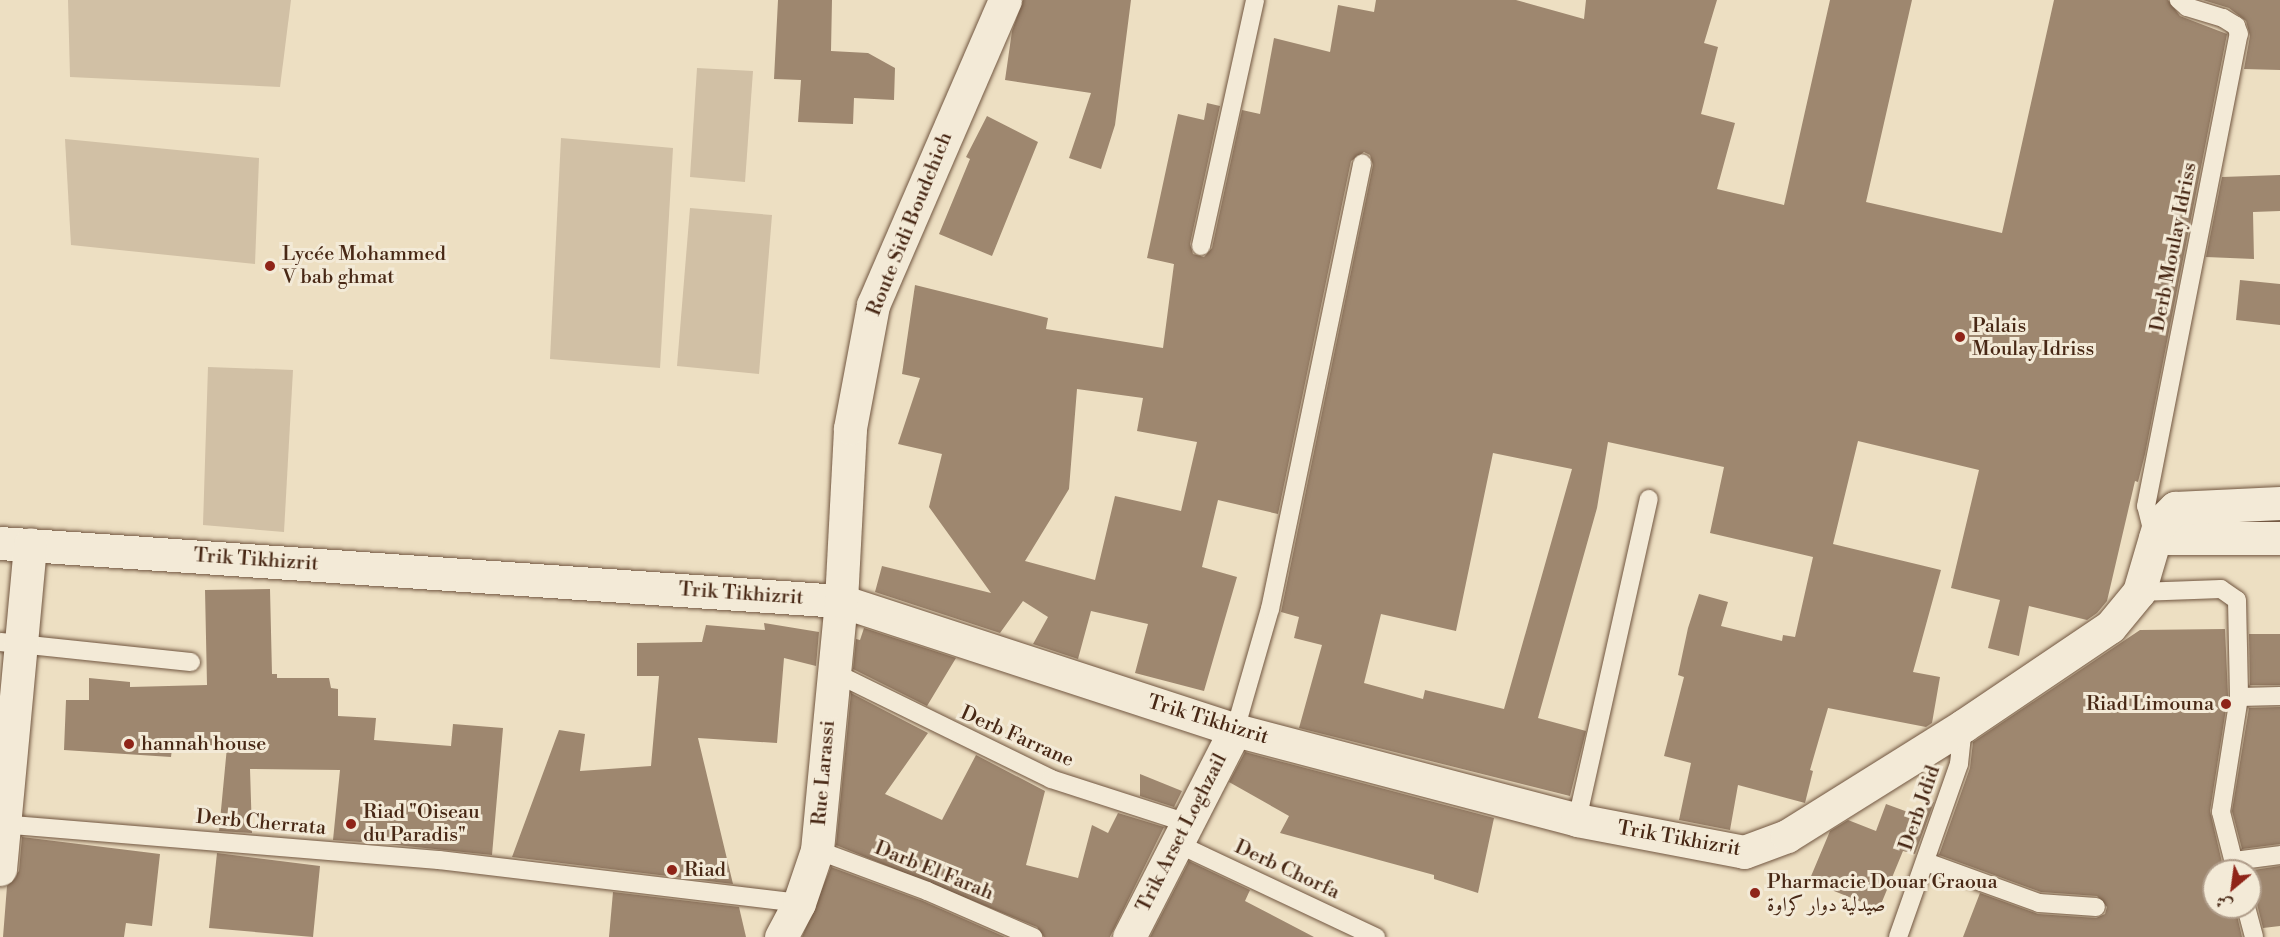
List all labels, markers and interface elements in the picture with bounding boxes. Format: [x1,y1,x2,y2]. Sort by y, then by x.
street label: Route Sidi Boudchich [862,129,958,319]
street label: Derb Moulay Idriss [2146,160,2202,334]
place label: Lycée Mohammed V bab ghmat [282,243,446,290]
marker: Lycée Mohammed V bab ghmat [263,259,277,273]
place label: Palais Moulay Idriss [1972,314,2094,361]
marker: Palais Moulay Idriss [1953,330,1967,344]
street label: Trik Tikhizrit [193,544,319,576]
street label: Trik Tikhizrit [678,578,804,610]
street label: Trik Tikhizrit [1145,690,1271,750]
place label: Riad Limouna [2086,692,2214,716]
marker: Riad Limouna [2219,697,2233,711]
street label: Derb Farrane [957,701,1077,773]
street label: Rue Larassi [807,719,841,827]
place label: hannah house [141,732,266,756]
marker: hannah house [122,737,136,751]
street label: Trik Arset Loghzail [1132,750,1232,916]
street label: Derb Jdid [1894,762,1946,854]
place label: Riad "Oiseau du Paradis" [363,801,480,848]
street label: Derb Cherrata [195,805,327,841]
street label: Trik Tikhizrit [1615,816,1743,862]
marker: Riad "Oiseau du Paradis" [344,817,358,831]
street label: Derb Chorfa [1231,835,1343,905]
street label: Darb El Farah [871,836,997,906]
place label: Riad [684,858,726,882]
north arrow [2202,859,2262,919]
marker: Riad [665,863,679,877]
place label: Pharmacie Douar Graoua صيدلية دوار كراوة [1767,870,1998,917]
marker: Pharmacie Douar Graoua صيدلية دوار كراوة [1748,886,1762,900]
text: ش [2212,890,2236,916]

